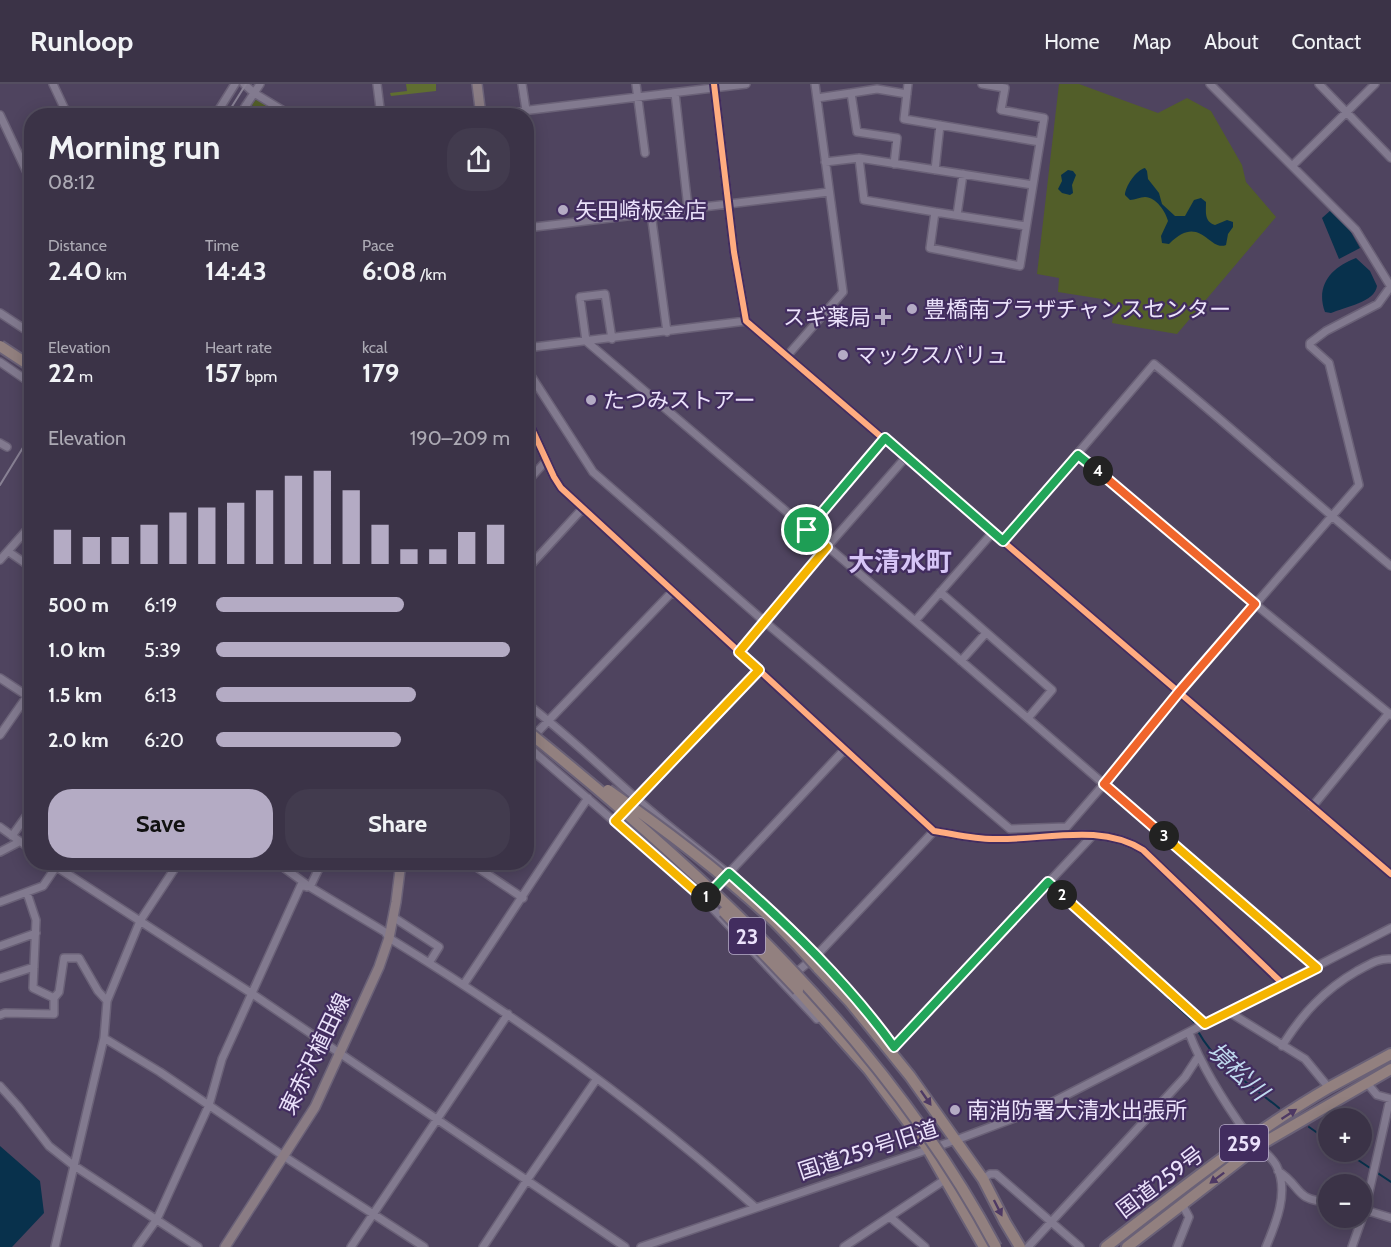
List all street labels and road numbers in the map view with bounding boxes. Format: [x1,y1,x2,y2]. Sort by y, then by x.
road number: 23 [729,918,765,954]
street label: 東赤沢植田線 [274,989,356,1119]
street label: 国道259号旧道 [794,1115,942,1185]
road number: 259 [1220,1125,1268,1161]
street label: 国道259号 [1111,1141,1209,1223]

